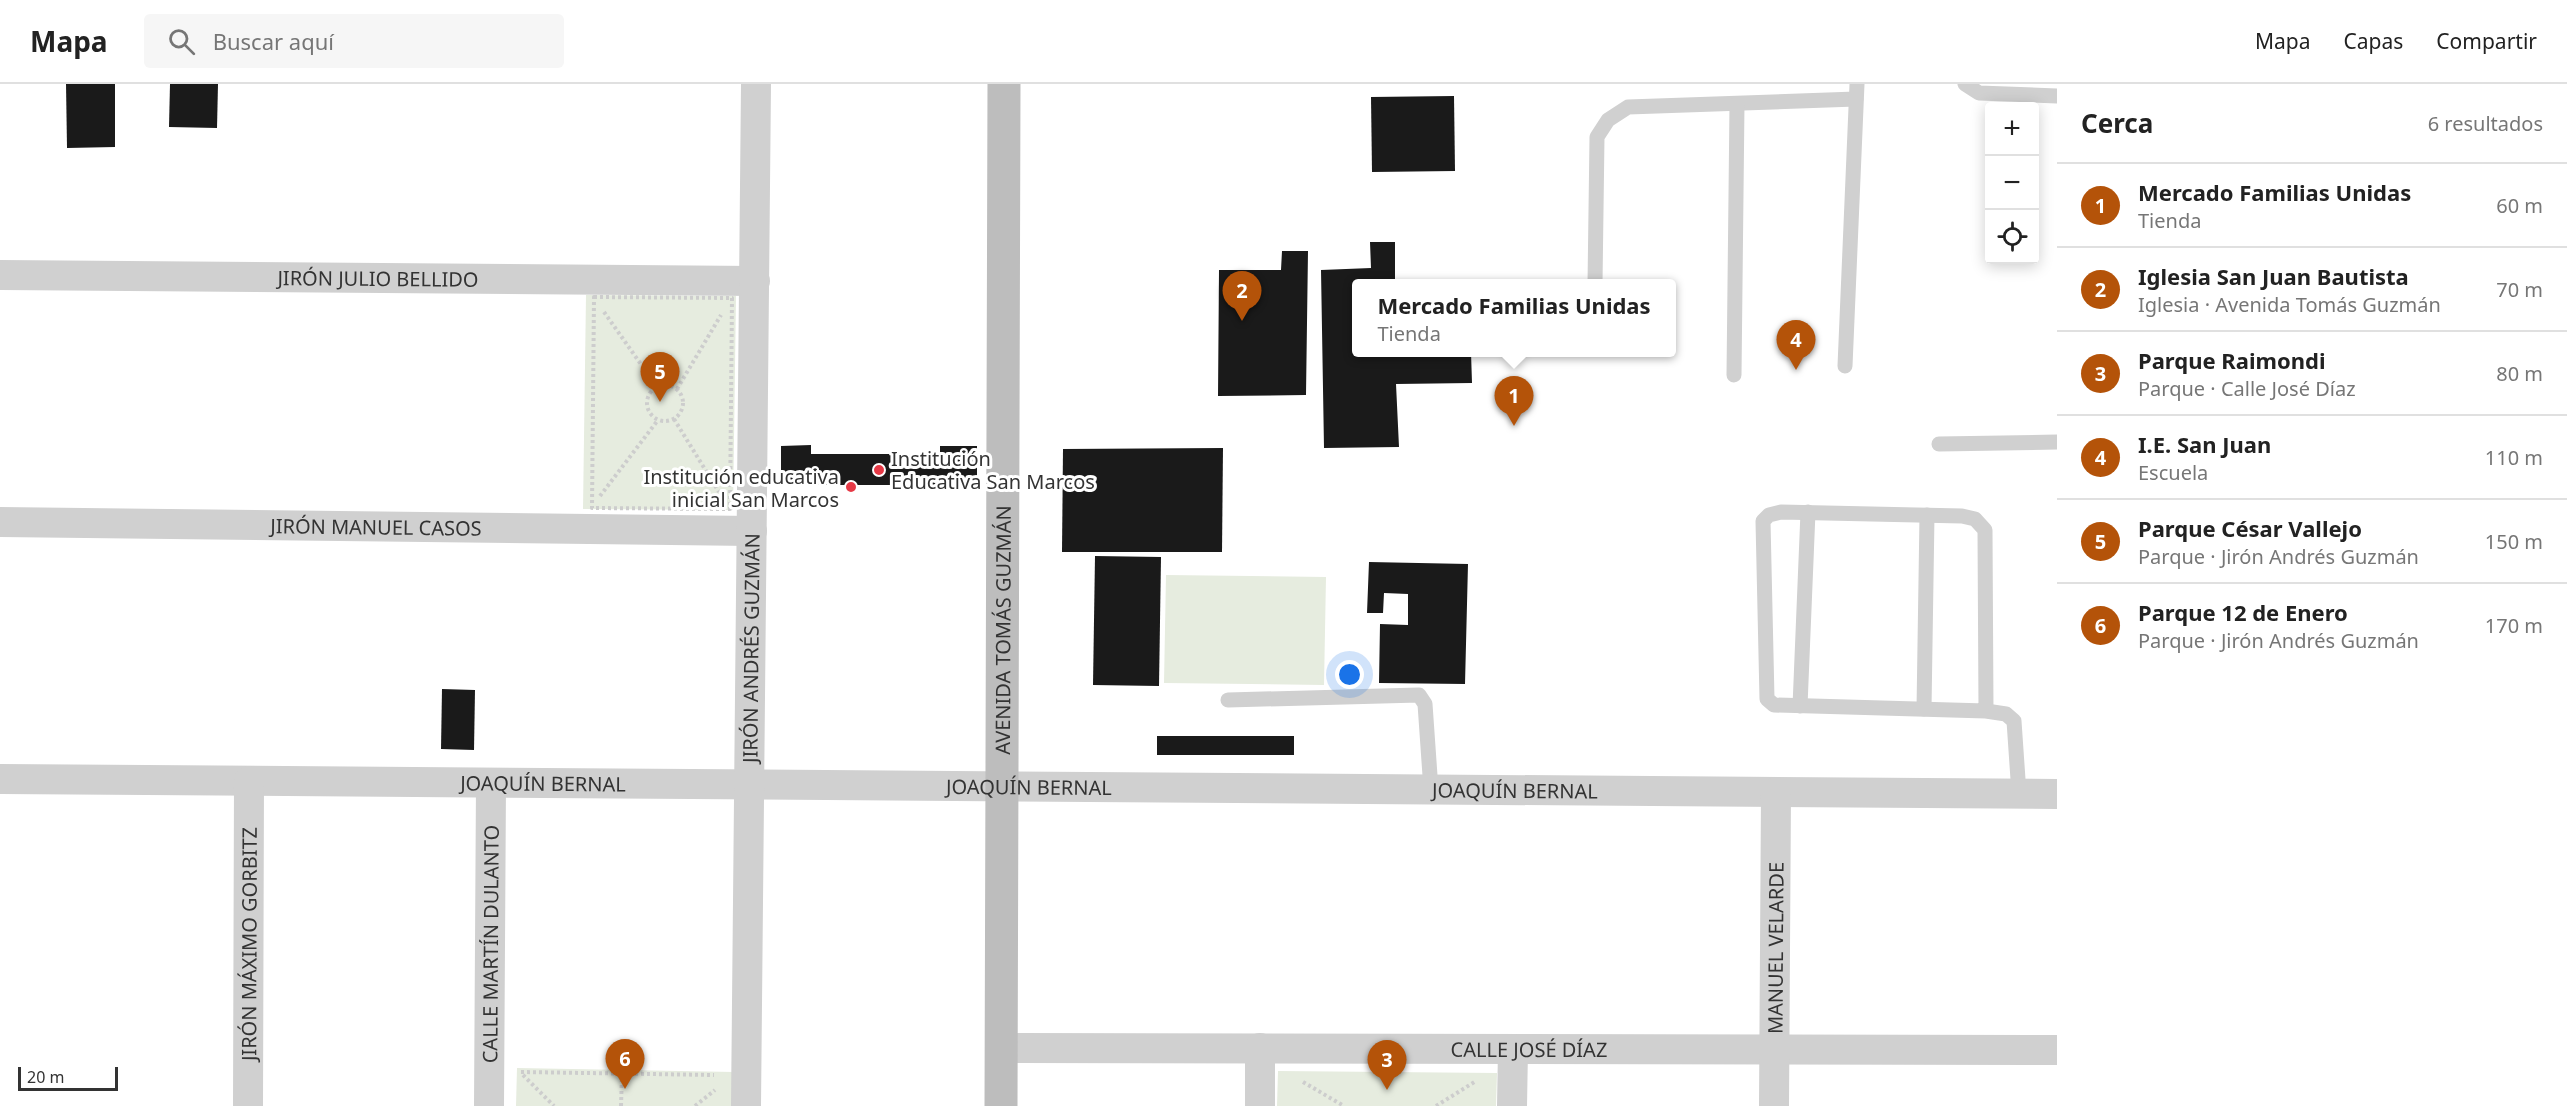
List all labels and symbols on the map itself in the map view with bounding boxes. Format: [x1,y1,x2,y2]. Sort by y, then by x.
street label: JIRÓN JULIO BELLIDO [275,264,479,292]
pin: 2 [1222,272,1262,321]
pin: 4 [1776,320,1816,370]
pin: 5 [640,352,680,402]
pin: 1 [1494,376,1534,426]
place label: Institución Educativa San Marcos [891,445,1095,495]
place label: Institución educativa inicial San Marcos [643,463,839,513]
marker: Institución Educativa San Marcos [872,463,886,477]
marker: Institución educativa inicial San Marcos [844,480,858,494]
street label: AVENIDA TOMÁS GUZMÁN [989,505,1016,755]
street label: JIRÓN MANUEL CASOS [268,512,482,541]
street label: JIRÓN ANDRÉS GUZMÁN [736,533,765,765]
your location [1335,660,1364,689]
street label: JOAQUÍN BERNAL [458,769,626,797]
street label: JOAQUÍN BERNAL [944,772,1112,801]
street label: JOAQUÍN BERNAL [1430,776,1598,804]
street label: CALLE MARTÍN DULANTO [476,825,504,1063]
street label: JIRÓN MÁXIMO GORBITZ [235,827,262,1063]
street label: MANUEL VELARDE [1761,862,1789,1034]
street label: CALLE JOSÉ DÍAZ [1451,1035,1607,1063]
pin: 6 [606,1040,644,1089]
pin: 3 [1368,1040,1406,1090]
scale bar [18,1064,118,1092]

